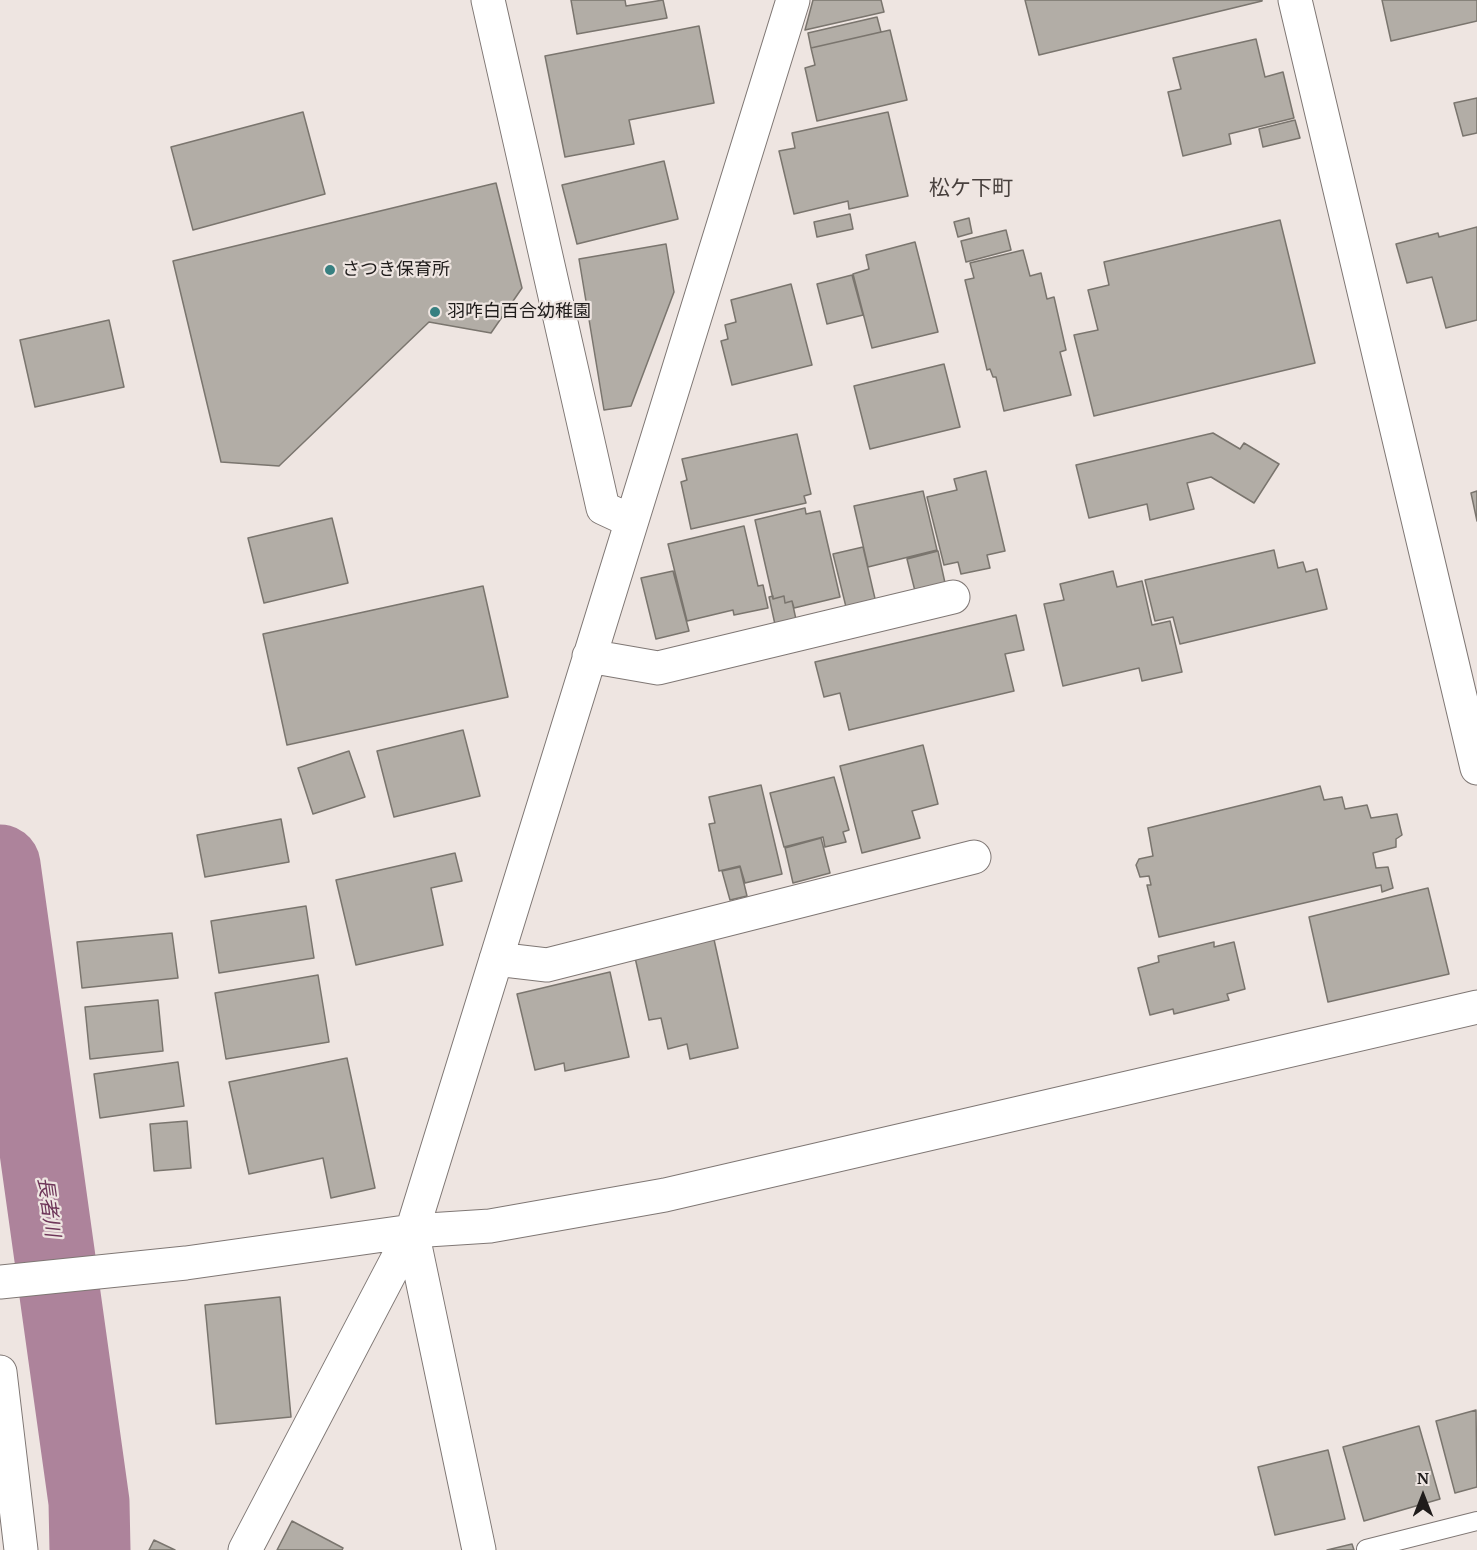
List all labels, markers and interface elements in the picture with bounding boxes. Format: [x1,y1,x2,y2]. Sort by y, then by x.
district label: 松ケ下町 [929,176,1013,202]
place label: さつき保育所 [342,259,450,281]
marker: さつき保育所 [323,263,337,277]
place label: 羽咋白百合幼稚園 [447,301,591,323]
marker: 羽咋白百合幼稚園 [428,305,442,319]
water label: 長者川 [32,1176,64,1238]
north arrow [1393,1466,1453,1526]
text: N [1417,1467,1429,1489]

